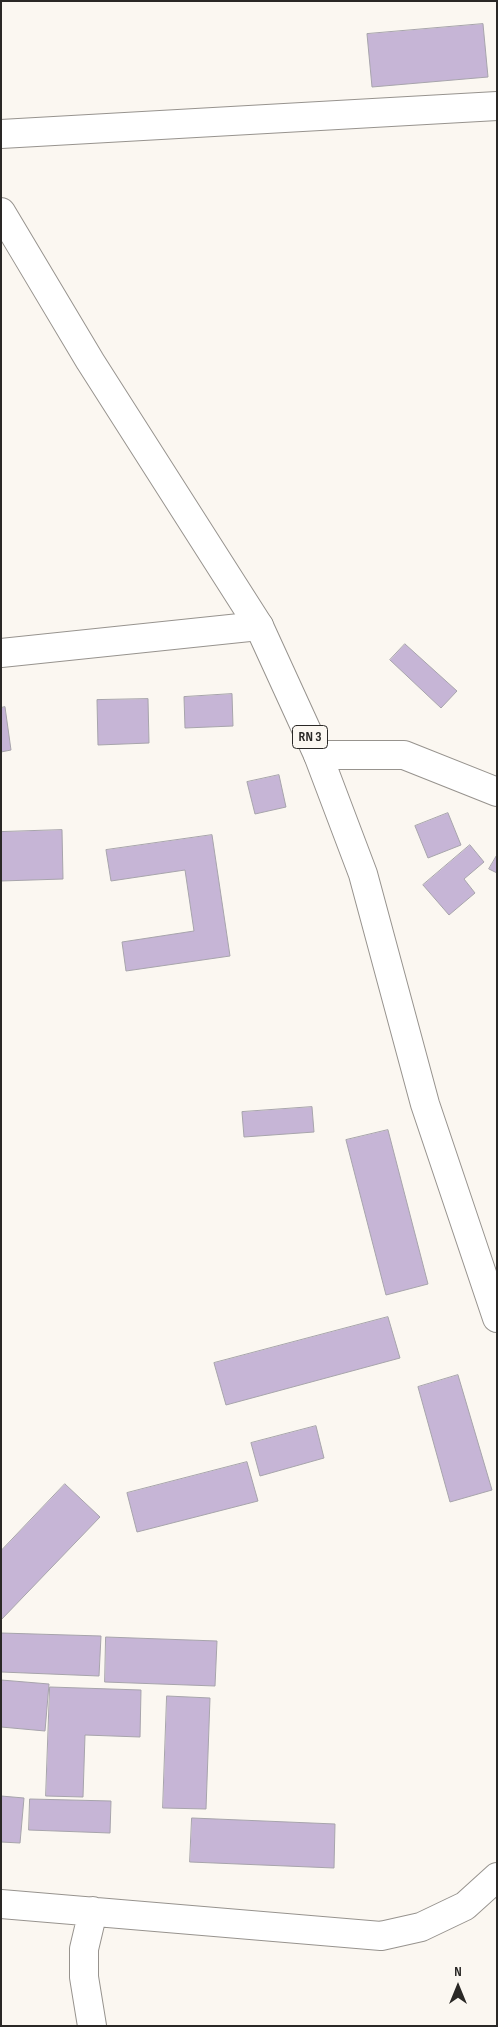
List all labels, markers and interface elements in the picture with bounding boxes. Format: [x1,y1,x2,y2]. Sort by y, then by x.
road number: RN 3 [292,726,328,749]
north arrow [433,1962,483,2012]
text: N [454,1963,462,1980]

